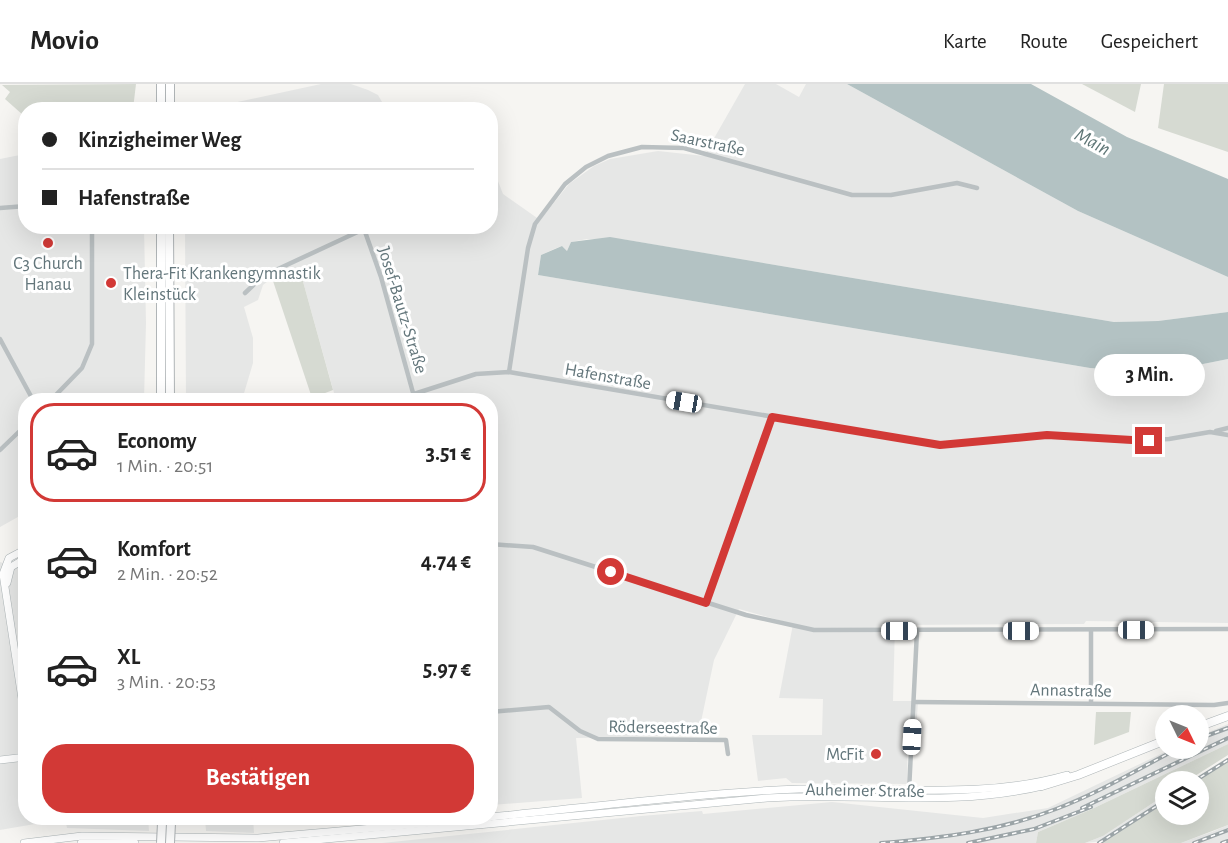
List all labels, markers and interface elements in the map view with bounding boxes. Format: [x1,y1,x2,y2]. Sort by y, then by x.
text: Movio [30,27,99,55]
text: Karte [943,31,987,52]
text: Route [1020,31,1068,52]
text: Gespeichert [1101,31,1198,52]
water label: Main [1071,124,1114,159]
street label: Saarstraße [669,126,746,160]
text: Kinzigheimer Weg [78,129,241,151]
text: Hafenstraße [78,187,190,209]
marker: C3 Church Hanau [41,236,55,250]
street label: Josef-Bautz-Straße [374,245,430,376]
place label: C3 Church Hanau [13,255,83,294]
place label: Thera-Fit Krankengymnastik Kleinstück [123,265,321,304]
marker: Thera-Fit Krankengymnastik Kleinstück [104,276,118,290]
callout: 3 Min. [1094,354,1204,396]
street label: Hafenstraße [563,361,652,393]
text: 3 Min. [1126,365,1173,385]
car [665,390,703,414]
icon: car [45,426,99,480]
route end [1135,427,1162,454]
text: Economy [117,430,197,452]
text: 3.51 € [425,442,471,464]
text: 1 Min. · 20:51 [117,456,213,476]
icon: car [45,534,99,588]
text: Komfort [117,538,191,560]
text: 4.74 € [421,550,471,572]
route start [597,558,624,585]
text: 2 Min. · 20:52 [117,564,218,584]
car [1118,621,1154,639]
car [881,622,917,640]
car [1003,622,1039,640]
icon: car [45,642,99,696]
text: XL [117,646,140,668]
text: 5.97 € [423,658,471,680]
text: 3 Min. · 20:53 [117,672,216,692]
street label: Annastraße [1030,681,1112,701]
north arrow [1155,705,1209,759]
map controls [1155,705,1209,825]
street label: Röderseestraße [608,718,718,738]
car [902,719,922,755]
button: Bestätigen [42,744,474,813]
place label: McFit [826,746,864,764]
marker: McFit [869,747,883,761]
button: layers [1155,771,1209,825]
street label: Auheimer Straße [805,781,925,801]

